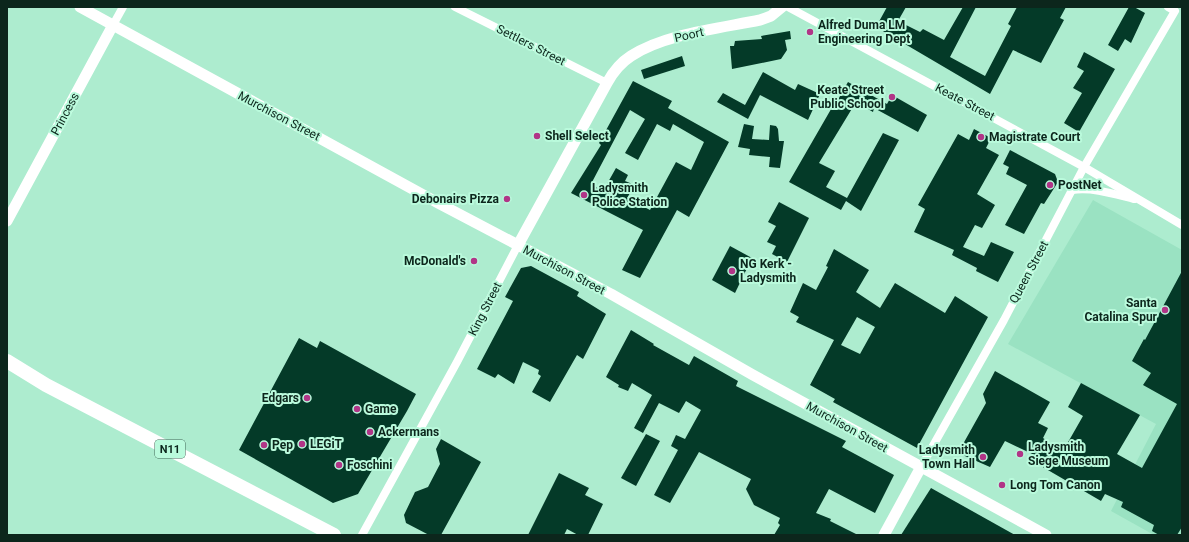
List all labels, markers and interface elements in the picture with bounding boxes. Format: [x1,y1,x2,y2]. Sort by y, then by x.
place label: Alfred Duma LM Engineering Dept [818,18,910,46]
street label: Settlers Street [494,22,568,68]
street label: Poort [673,25,705,45]
marker: Alfred Duma LM Engineering Dept [805,27,815,37]
street label: Keate Street [933,81,997,124]
place label: Keate Street Public School [810,83,884,111]
street label: Murchison Street [235,88,323,144]
street label: Princess [48,90,82,138]
marker: Keate Street Public School [887,92,897,102]
place label: Shell Select [545,129,609,143]
place label: Magistrate Court [989,130,1080,144]
marker: Shell Select [532,131,542,141]
marker: Magistrate Court [976,132,986,142]
place label: PostNet [1058,178,1102,192]
marker: PostNet [1045,180,1055,190]
place label: Ladysmith Police Station [592,181,667,209]
marker: Ladysmith Police Station [579,190,589,200]
place label: Debonairs Pizza [412,192,500,206]
marker: Debonairs Pizza [502,194,512,204]
street label: Queen Street [1007,238,1051,306]
street label: Murchison Street [520,242,608,298]
place label: McDonald's [404,254,466,268]
marker: McDonald's [469,256,479,266]
place label: NG Kerk - Ladysmith [740,257,797,285]
marker: NG Kerk - Ladysmith [727,266,737,276]
street label: King Street [465,280,505,338]
place label: Santa Catalina Spur [1085,296,1158,324]
marker: Santa Catalina Spur [1160,305,1170,315]
place label: Edgars [262,391,299,405]
marker: Edgars [302,393,312,403]
street label: Murchison Street [804,399,890,455]
place label: Game [365,402,397,416]
marker: Game [352,404,362,414]
place label: Ackermans [378,425,439,439]
marker: Ackermans [365,427,375,437]
place label: LEGiT [310,437,343,451]
place label: Pep [272,438,293,452]
marker: LEGiT [297,439,307,449]
road number: N11 [155,440,185,458]
marker: Pep [259,440,269,450]
place label: Ladysmith Siege Museum [1028,440,1108,468]
place label: Ladysmith Town Hall [919,443,975,471]
marker: Ladysmith Siege Museum [1015,449,1025,459]
marker: Ladysmith Town Hall [978,452,988,462]
place label: Foschini [347,458,392,472]
marker: Foschini [334,460,344,470]
place label: Long Tom Canon [1010,478,1101,492]
marker: Long Tom Canon [997,480,1007,490]

